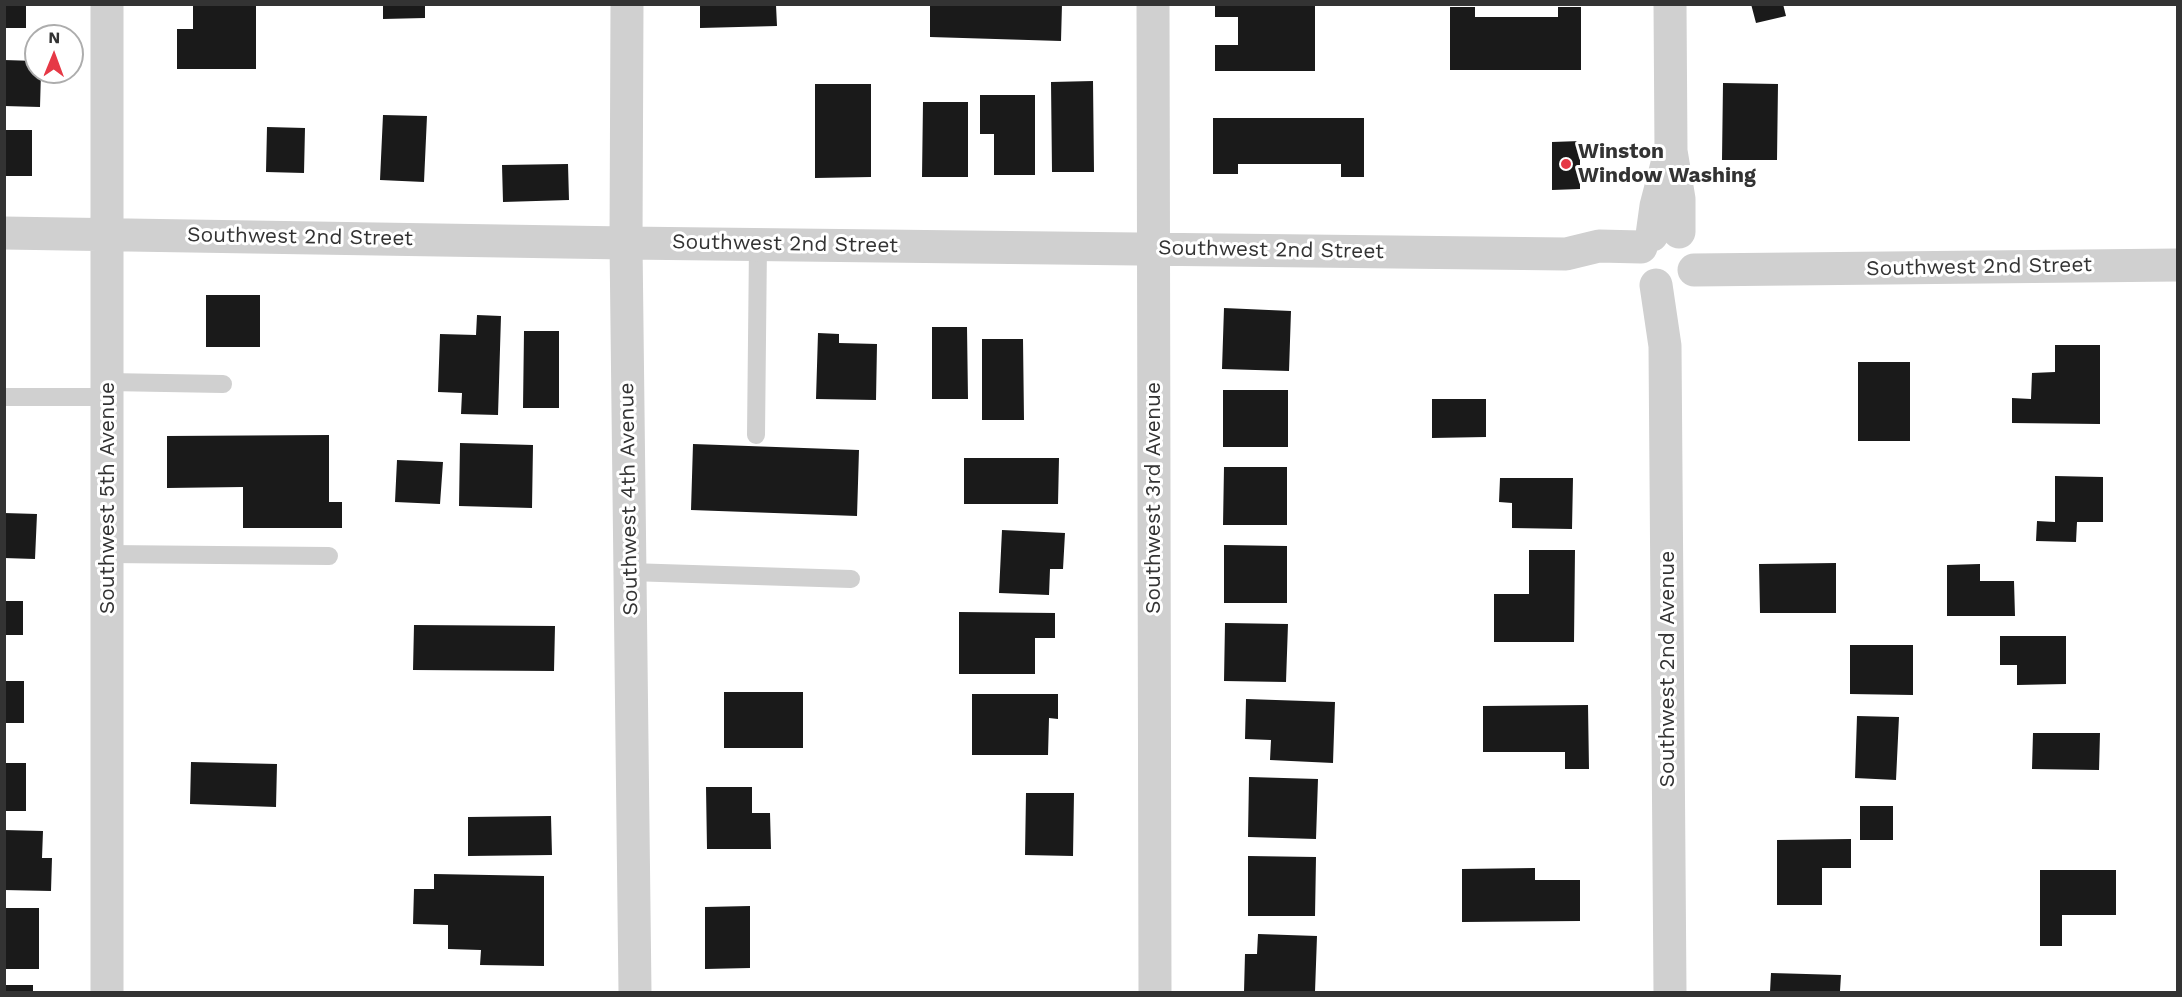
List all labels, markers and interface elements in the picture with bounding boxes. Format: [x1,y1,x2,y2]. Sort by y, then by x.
north arrow [24,24,84,84]
text: N [48,28,60,47]
place label: Winston Window Washing [1578,139,1756,189]
marker: Winston Window Washing [1559,157,1573,171]
street label: Southwest 2nd Street [187,222,413,252]
street label: Southwest 2nd Street [672,229,898,259]
street label: Southwest 2nd Street [1158,235,1384,265]
street label: Southwest 2nd Street [1866,252,2092,282]
street label: Southwest 5th Avenue [95,382,121,614]
street label: Southwest 4th Avenue [614,382,644,616]
street label: Southwest 3rd Avenue [1141,382,1167,614]
street label: Southwest 2nd Avenue [1655,551,1681,787]

